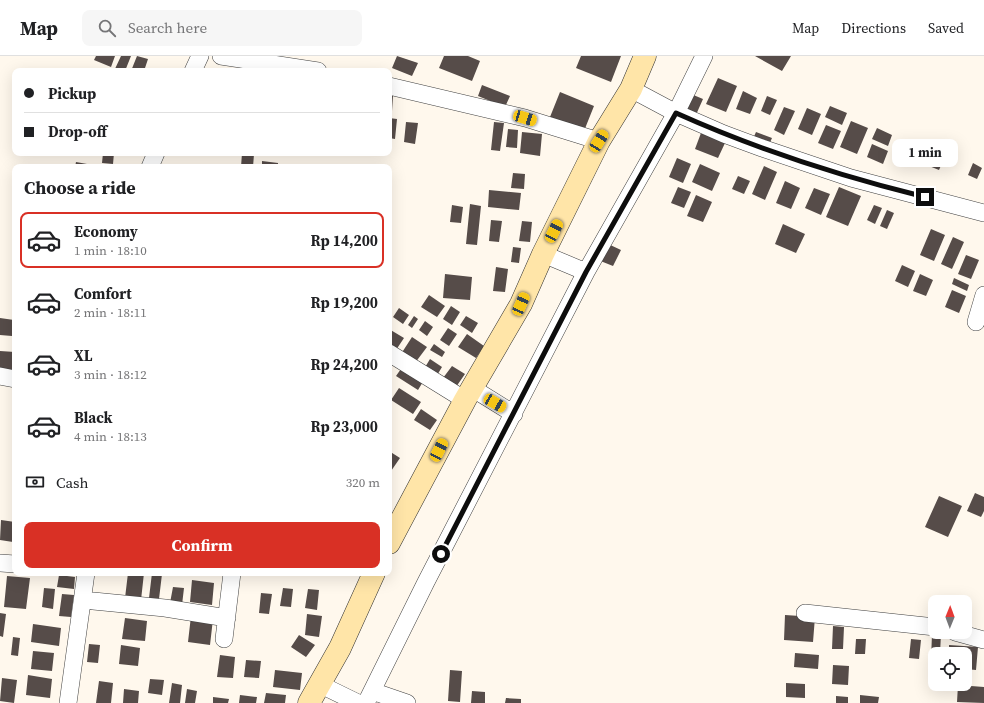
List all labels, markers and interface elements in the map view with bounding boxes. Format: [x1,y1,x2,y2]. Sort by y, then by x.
search box [82,10,362,46]
text: Map [20,15,58,41]
icon: search [96,17,118,39]
text: Search here [128,17,207,38]
text: Map [792,18,819,38]
text: Directions [841,18,906,38]
text: Saved [928,18,964,38]
text: Pickup [48,83,96,104]
car [512,109,538,127]
text: Drop-off [48,121,107,142]
car [588,128,610,154]
callout: 1 min [892,139,958,167]
text: 1 min [908,144,942,161]
text: Choose a ride [24,175,136,200]
route end [916,188,934,206]
car [543,218,565,244]
text: Economy [74,221,138,242]
icon: car [26,222,62,258]
text: Rp 14,200 [310,230,378,251]
text: 1 min · 18:10 [74,242,147,259]
text: Comfort [74,283,132,304]
icon: car [26,284,62,320]
car [511,291,531,317]
text: Rp 19,200 [310,292,378,313]
text: 2 min · 18:11 [74,304,147,321]
text: XL [74,345,93,366]
icon: car [26,346,62,382]
text: Rp 24,200 [310,354,378,375]
text: 3 min · 18:12 [74,366,147,383]
car [482,392,508,414]
text: Black [74,407,113,428]
icon: car [26,408,62,444]
text: Rp 23,000 [310,416,378,437]
text: 4 min · 18:13 [74,428,147,445]
car [428,437,450,463]
icon: cash [24,471,46,493]
text: Cash [56,472,88,493]
text: 320 m [346,474,380,491]
button: Confirm [24,522,380,568]
route start [432,545,450,563]
north arrow [928,595,972,639]
map controls [928,595,972,691]
button: locate [928,647,972,691]

